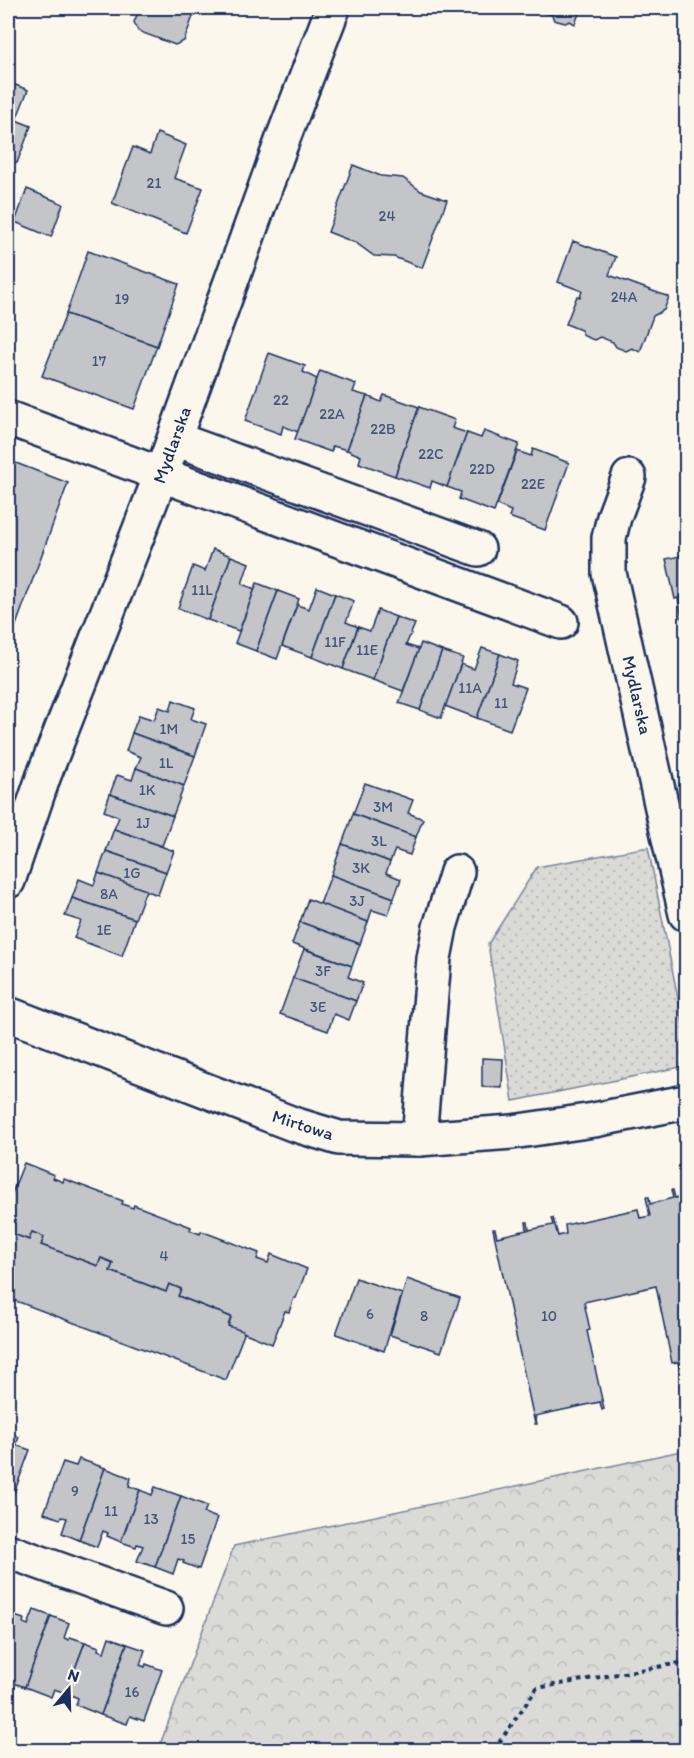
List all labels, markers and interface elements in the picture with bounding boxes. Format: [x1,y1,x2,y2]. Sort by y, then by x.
house number: 21 [147,174,161,192]
house number: 24 [379,207,395,225]
house number: 24A [611,288,638,306]
house number: 19 [115,290,130,308]
house number: 17 [92,352,107,370]
house number: 22 [273,391,289,409]
street label: Mydlarska [148,404,196,486]
house number: 22A [319,405,345,423]
house number: 22B [370,420,396,438]
house number: 22C [418,445,444,463]
house number: 22D [469,460,495,478]
house number: 22E [521,475,545,493]
house number: 11L [191,581,213,599]
house number: 11F [324,633,346,651]
house number: 11E [356,641,378,659]
street label: Mydlarska [617,654,657,737]
house number: 11A [458,679,482,697]
house number: 11 [494,694,508,712]
house number: 1M [160,720,178,738]
house number: 1L [159,754,174,772]
house number: 1K [139,781,156,799]
house number: 3M [373,798,393,816]
house number: 1J [136,814,150,832]
house number: 3L [371,832,387,850]
house number: 3K [352,859,370,877]
house number: 1G [123,864,141,882]
house number: 8A [100,885,118,903]
house number: 3J [349,892,365,910]
house number: 1E [96,921,112,939]
house number: 3F [315,962,331,980]
house number: 3E [310,998,326,1016]
street label: Mirtowa [269,1105,337,1145]
house number: 4 [159,1247,169,1265]
house number: 6 [366,1305,374,1323]
house number: 8 [420,1307,428,1325]
house number: 10 [541,1307,557,1325]
house number: 9 [71,1482,79,1500]
house number: 11 [104,1502,118,1520]
house number: 13 [143,1510,159,1528]
house number: 15 [181,1530,196,1548]
north arrow [39,1659,99,1719]
text: N [66,1665,82,1686]
house number: 16 [125,1683,140,1701]

